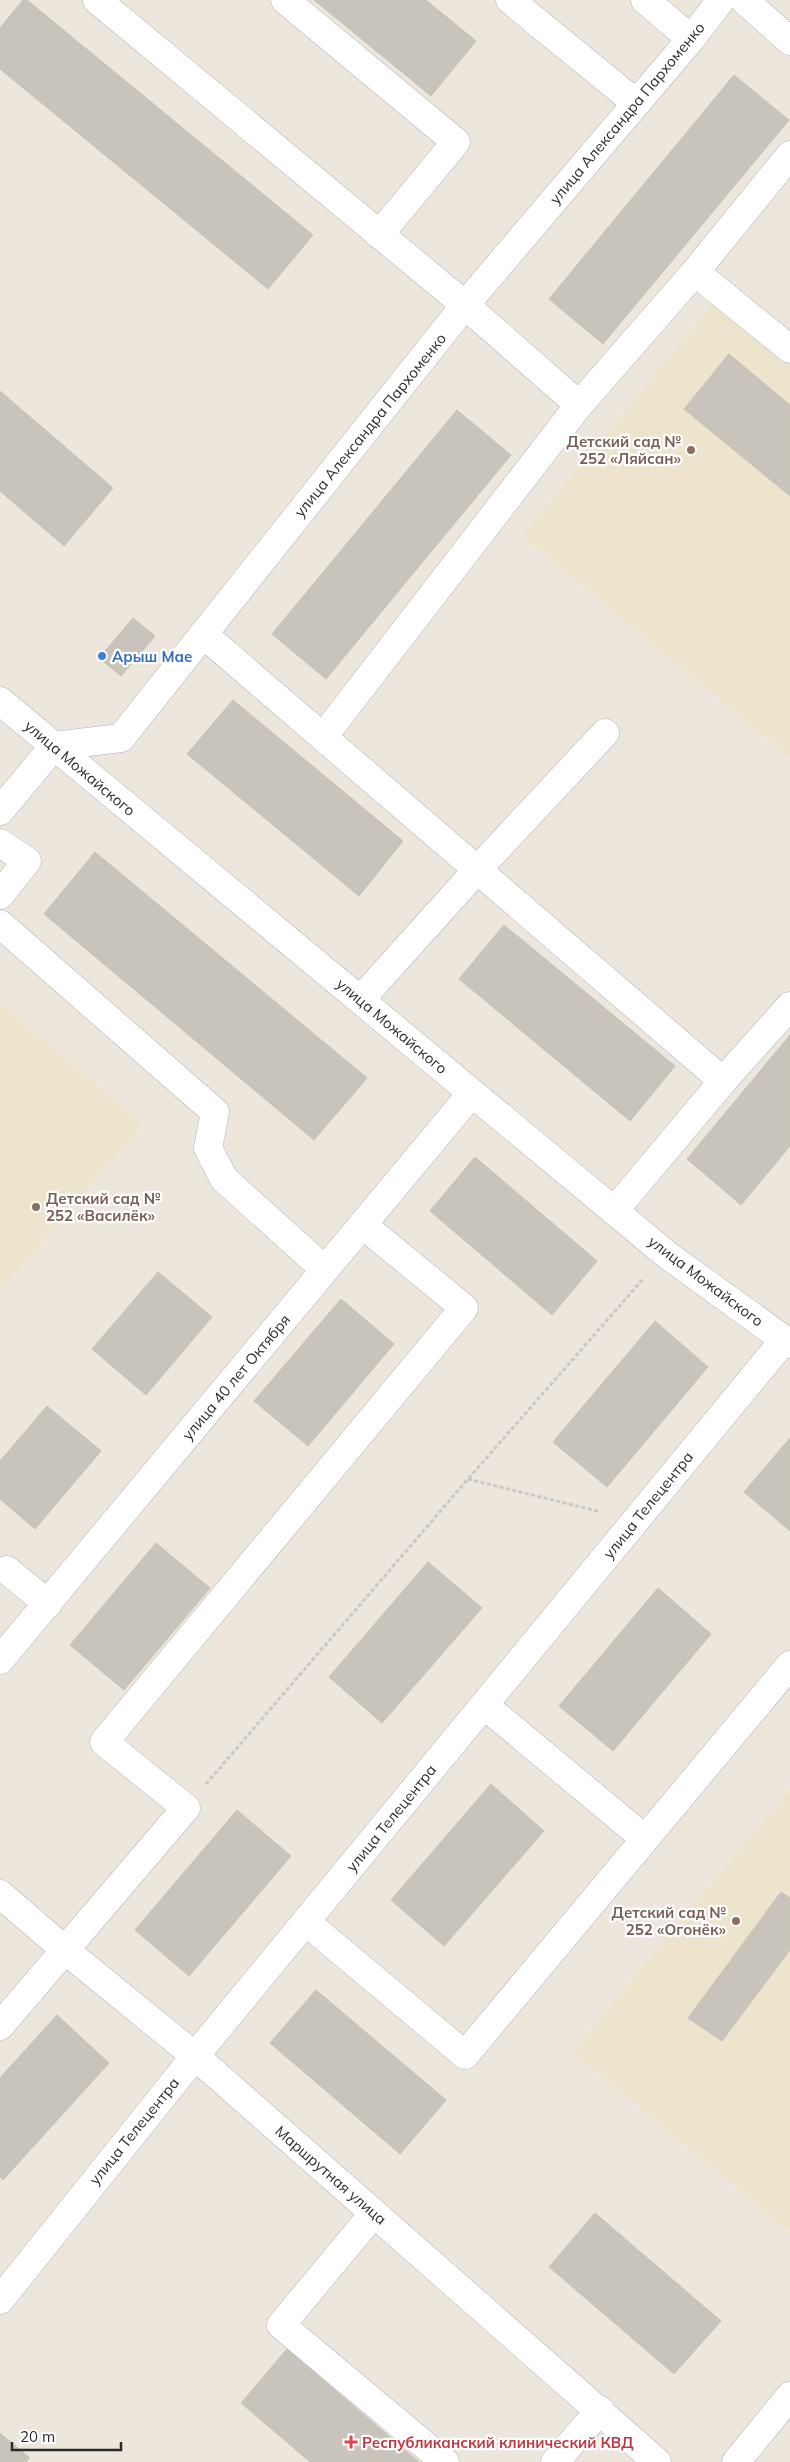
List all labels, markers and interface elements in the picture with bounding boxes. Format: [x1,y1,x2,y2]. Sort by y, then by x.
street label: улица Александра Пархоменко [545,18,709,208]
street label: улица Александра Пархоменко [290,329,450,521]
place label: Детский сад № 252 «Ляйсан» [567,432,682,468]
marker: Детский сад № 252 «Ляйсан» [685,444,697,456]
place label: Арыш Мае [112,647,192,666]
marker: Арыш Мае [96,650,108,662]
street label: улица Можайского [21,716,139,820]
street label: улица Можайского [333,974,451,1078]
place label: Детский сад № 252 «Василёк» [46,1189,161,1225]
marker: Детский сад № 252 «Василёк» [30,1201,42,1213]
street label: улица Можайского [645,1232,767,1330]
street label: улица 40 лет Октября [178,1310,294,1444]
street label: улица Телецентра [599,1448,697,1562]
street label: улица Телецентра [342,1761,440,1875]
place label: Детский сад № 252 «Огонёк» [612,1903,727,1939]
marker: Детский сад № 252 «Огонёк» [730,1915,742,1927]
street label: улица Телецентра [85,2074,183,2188]
street label: Маршрутная улица [271,2121,391,2229]
scale bar [12,2420,121,2452]
text: 20 m [20,2427,55,2446]
place label: Республиканский клинический КВД [362,2433,634,2452]
marker: Республиканский клинический КВД [344,2435,358,2449]

